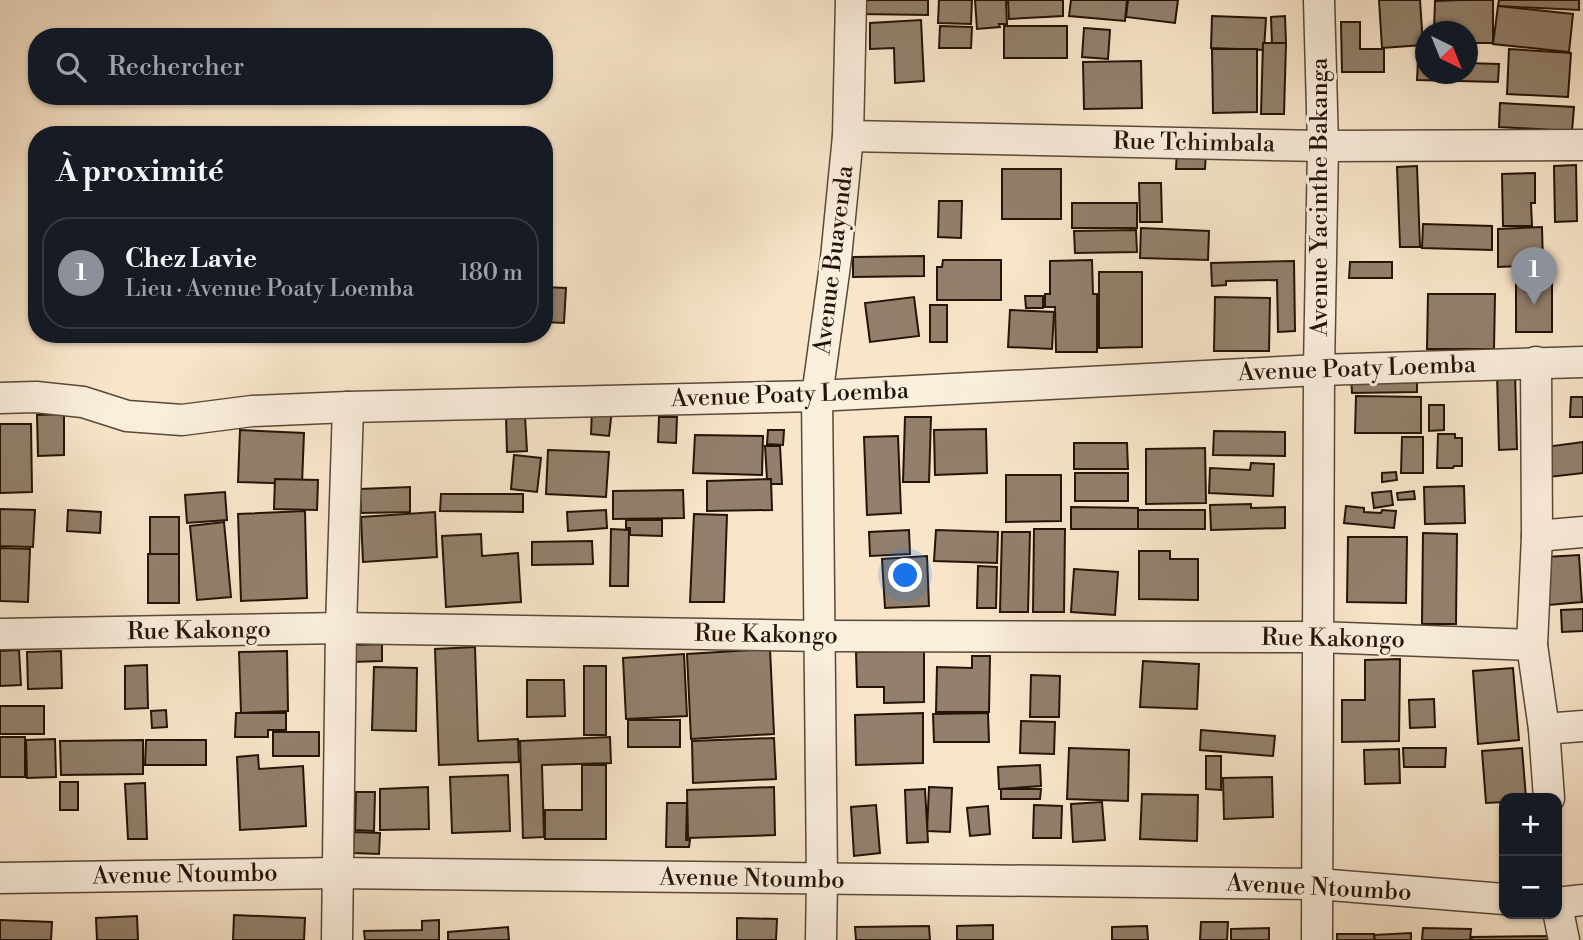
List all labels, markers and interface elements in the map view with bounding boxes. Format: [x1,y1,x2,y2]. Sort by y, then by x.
north arrow [1415,21,1478,84]
search box [28,28,553,105]
icon: search [52,48,90,86]
text: Rechercher [108,51,244,83]
street label: Avenue Yacinthe Bakanga [1305,57,1335,337]
street label: Rue Tchimbala [1113,127,1276,159]
text: À proximité [56,153,224,191]
street label: Avenue Buayenda [807,163,861,357]
text: Chez Lavie [125,243,257,275]
pin: 1 [1511,247,1557,305]
text: 1 [75,259,87,287]
text: 180 m [459,259,523,287]
text: Lieu · Avenue Poaty Loemba [125,275,414,303]
street label: Avenue Poaty Loemba [1237,350,1477,388]
street label: Avenue Poaty Loemba [670,376,910,414]
your location [888,558,922,592]
street label: Rue Kakongo [127,615,271,647]
street label: Rue Kakongo [694,619,838,651]
street label: Rue Kakongo [1261,623,1405,655]
map controls [1499,793,1562,919]
button: + [1499,793,1562,856]
button: − [1499,856,1562,919]
street label: Avenue Ntoumbo [91,858,278,892]
street label: Avenue Ntoumbo [658,862,845,896]
street label: Avenue Ntoumbo [1225,868,1412,908]

